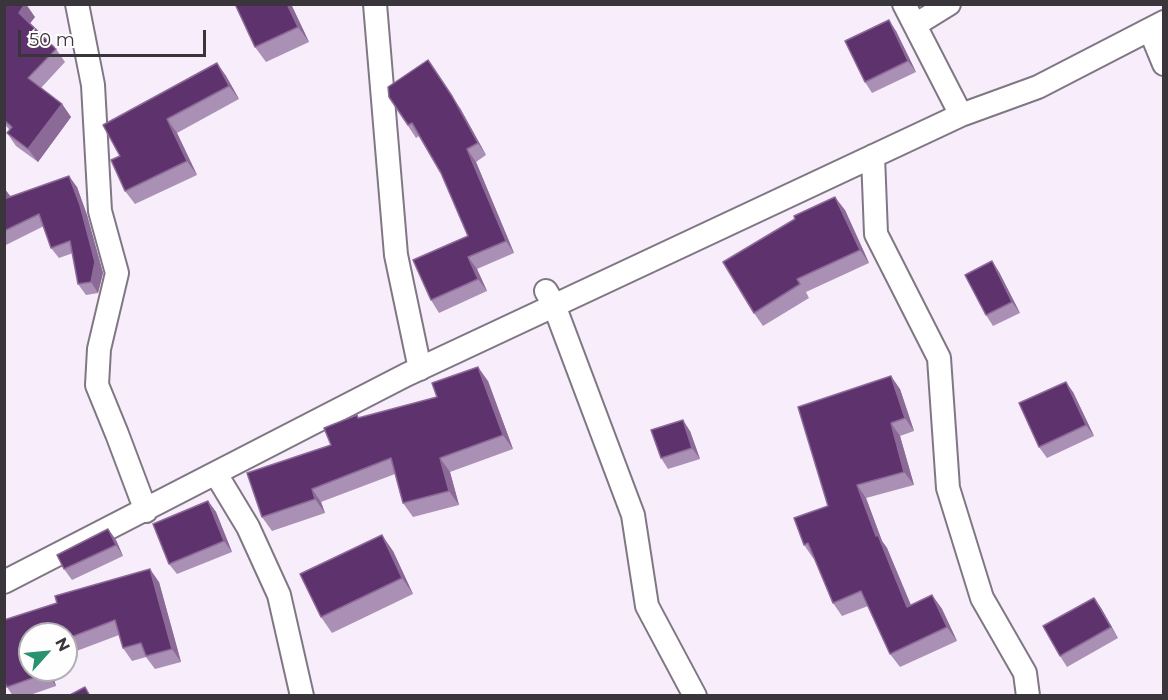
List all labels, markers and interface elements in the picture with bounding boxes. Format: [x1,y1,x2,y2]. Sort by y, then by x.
scale bar [21,18,208,56]
text: 50 m [29,29,75,51]
north arrow [18,622,78,682]
text: N [51,634,74,655]

